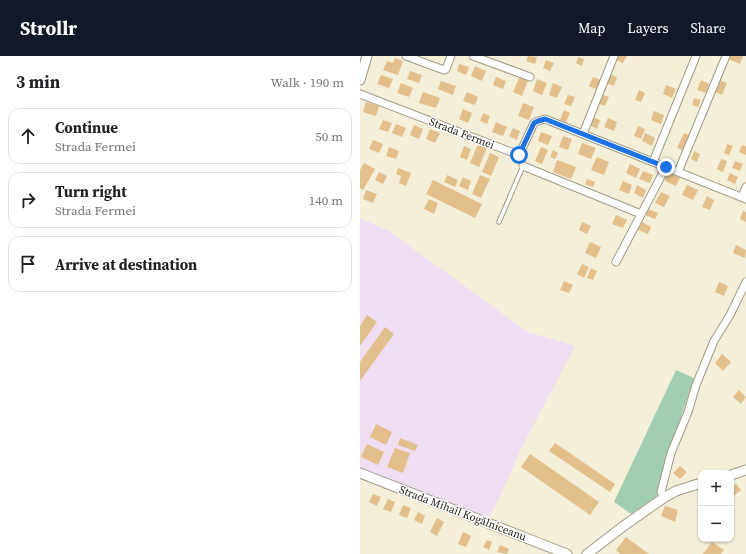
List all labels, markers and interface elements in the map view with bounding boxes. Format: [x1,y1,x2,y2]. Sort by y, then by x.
text: Strollr [20,15,77,41]
text: Map [578,18,605,38]
text: Layers [627,18,669,38]
text: Share [691,18,726,38]
text: 3 min [16,70,60,94]
text: Walk · 190 m [271,74,344,91]
street label: Strada Fermei [427,114,496,153]
text: Continue [55,117,118,138]
icon: ahead [17,125,39,147]
text: 50 m [315,128,343,145]
text: Strada Fermei [55,138,136,155]
route start [510,146,528,164]
route end [657,158,675,176]
text: Turn right [55,181,127,202]
icon: right [17,189,39,211]
text: 140 m [309,192,343,209]
text: Strada Fermei [55,202,136,219]
icon: arrive [17,253,39,275]
text: Arrive at destination [55,254,197,275]
map controls [698,470,734,542]
button: + [698,470,734,506]
street label: Strada Mihail Kogălniceanu [397,482,529,545]
button: − [698,506,734,542]

